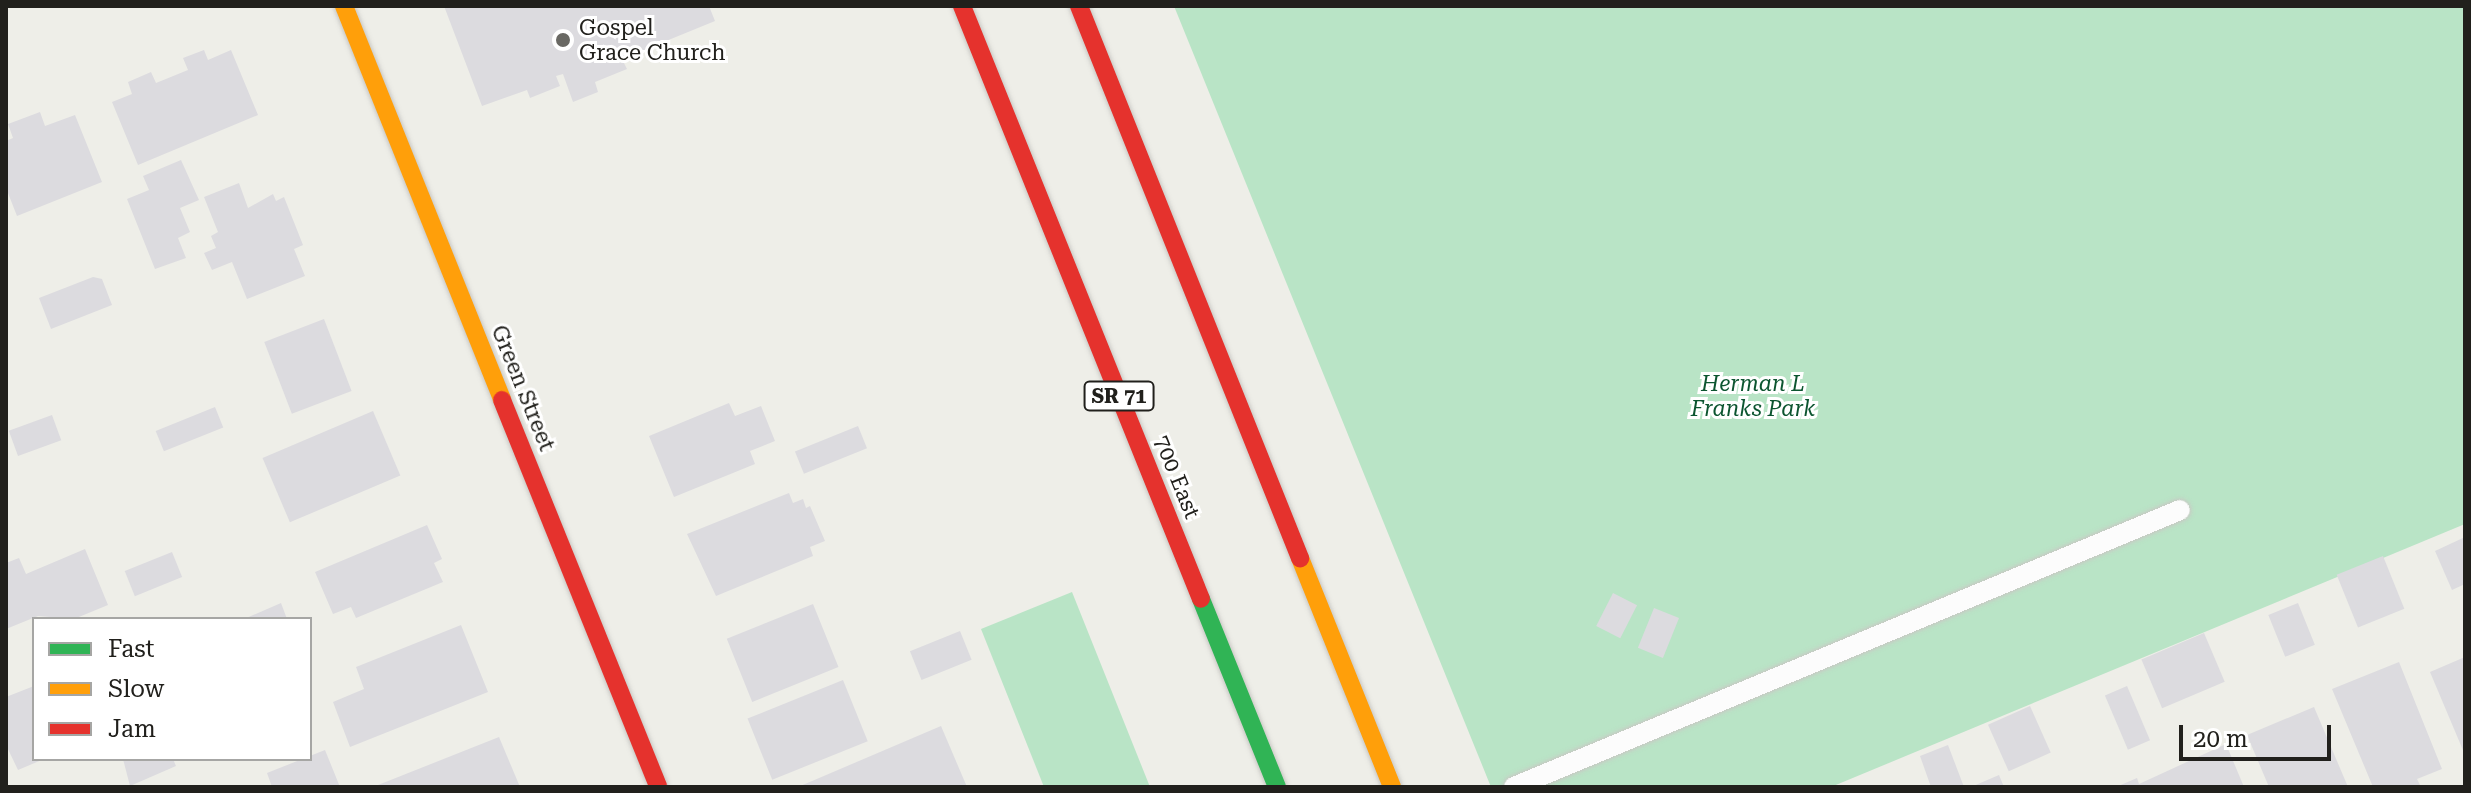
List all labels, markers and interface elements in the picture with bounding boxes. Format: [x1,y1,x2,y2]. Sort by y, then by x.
place label: Gospel Grace Church [579,14,726,66]
marker: Gospel Grace Church [554,31,572,49]
street label: Green Street [486,321,560,455]
park label: Herman L Franks Park [1691,370,1815,422]
road number: SR 71 [1083,380,1155,412]
street label: 700 East [1148,432,1206,522]
legend [32,617,312,761]
text: Fast [108,635,155,663]
text: Slow [108,675,164,703]
scale bar [2183,709,2335,759]
text: Jam [108,715,156,743]
text: 20 m [2193,725,2248,753]

